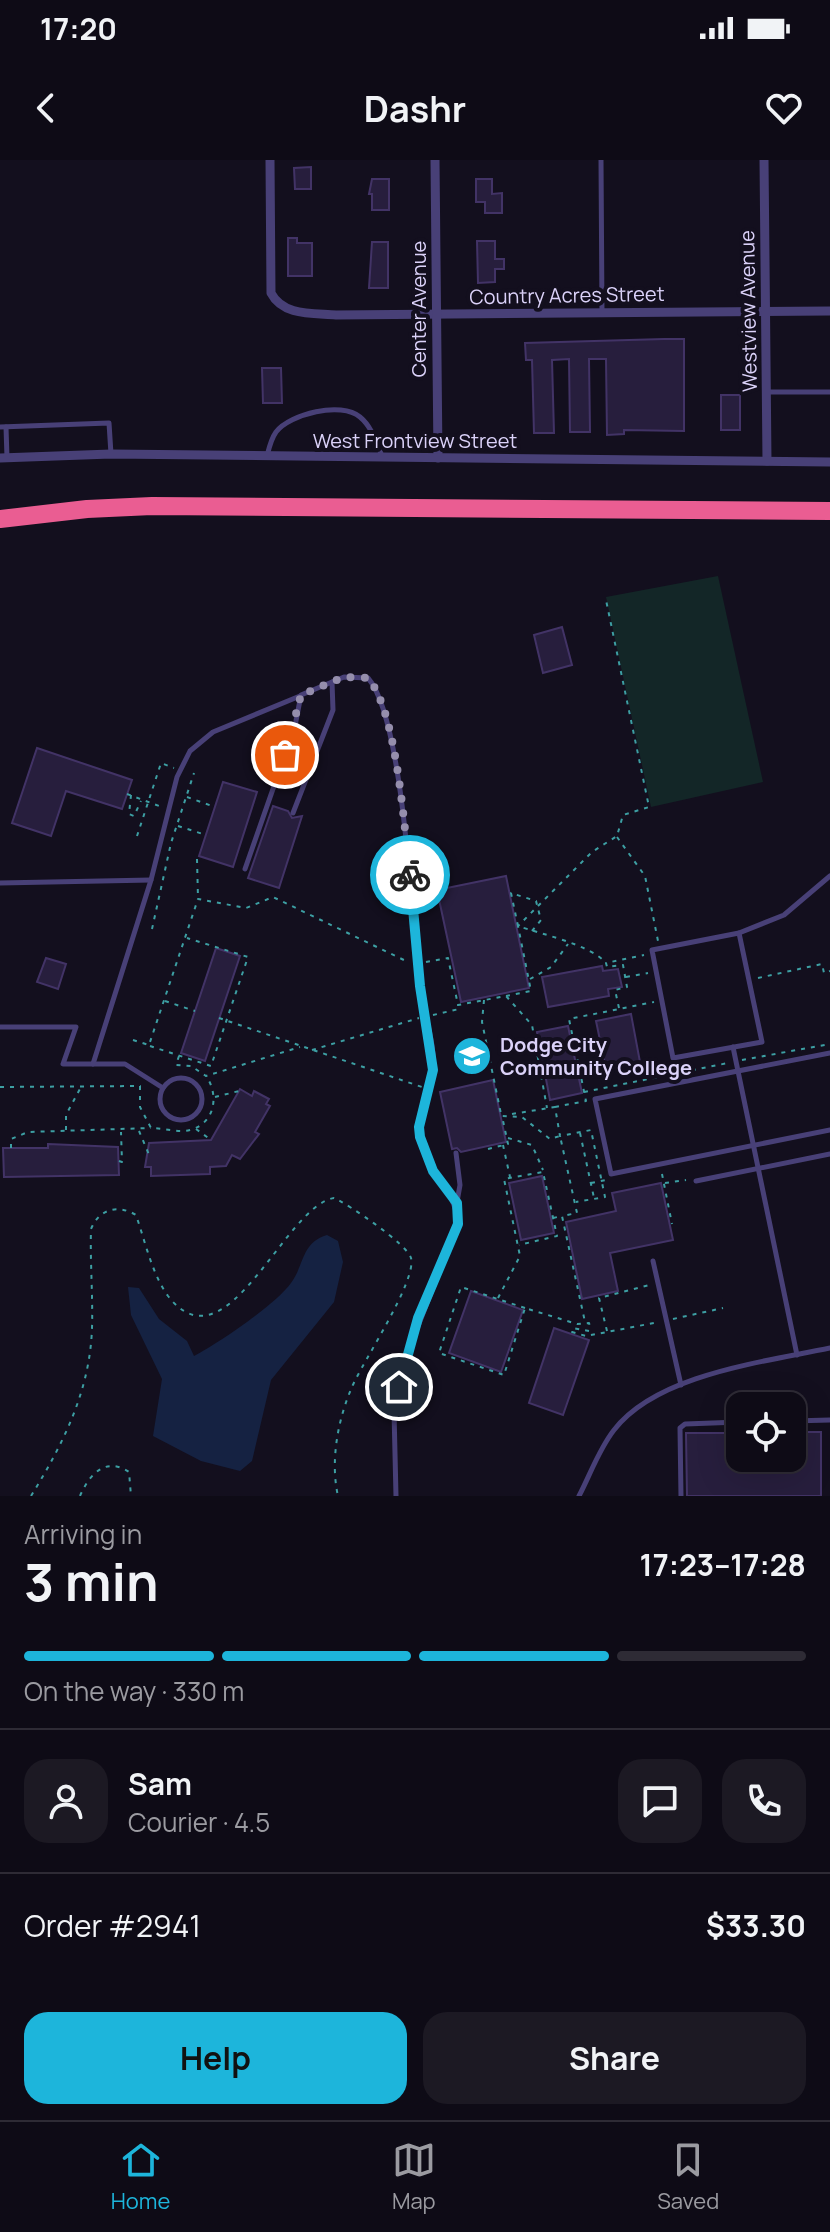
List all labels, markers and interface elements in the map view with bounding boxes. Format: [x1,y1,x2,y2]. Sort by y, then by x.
text: 17:20 [40,8,117,49]
text: Dashr [364,84,466,133]
icon: back [24,86,68,130]
icon: heart [762,86,806,130]
street label: Westview Avenue [733,230,763,392]
street label: Center Avenue [405,241,432,377]
street label: Country Acres Street [469,280,665,310]
street label: West Frontview Street [313,427,517,454]
pin [251,721,319,789]
icon: bag [263,733,307,777]
courier [370,835,450,915]
icon: bike [388,853,432,897]
place label: Dodge City Community College [500,1031,692,1081]
school or university icon: Dodge City Community College [451,1035,493,1077]
pin [365,1353,433,1421]
icon: home [377,1365,421,1409]
map controls [726,1392,806,1472]
button: locate [726,1392,806,1472]
text: Arriving in [24,1516,142,1552]
text: 17:23–17:28 [640,1544,806,1585]
text: 3 min [24,1546,159,1617]
text: On the way · 330 m [24,1673,244,1709]
button: person [24,1759,108,1843]
button: chat [618,1759,702,1843]
button: phone [722,1759,806,1843]
text: Sam [128,1763,192,1804]
text: Courier · 4.5 [128,1804,270,1840]
text: Order #2941 [24,1905,201,1946]
text: $33.30 [706,1905,806,1946]
button: Help [24,2012,407,2104]
button: Share [423,2012,806,2104]
tab: Home [111,2138,170,2216]
tab: Map [392,2138,436,2216]
tab: Saved [657,2138,719,2216]

